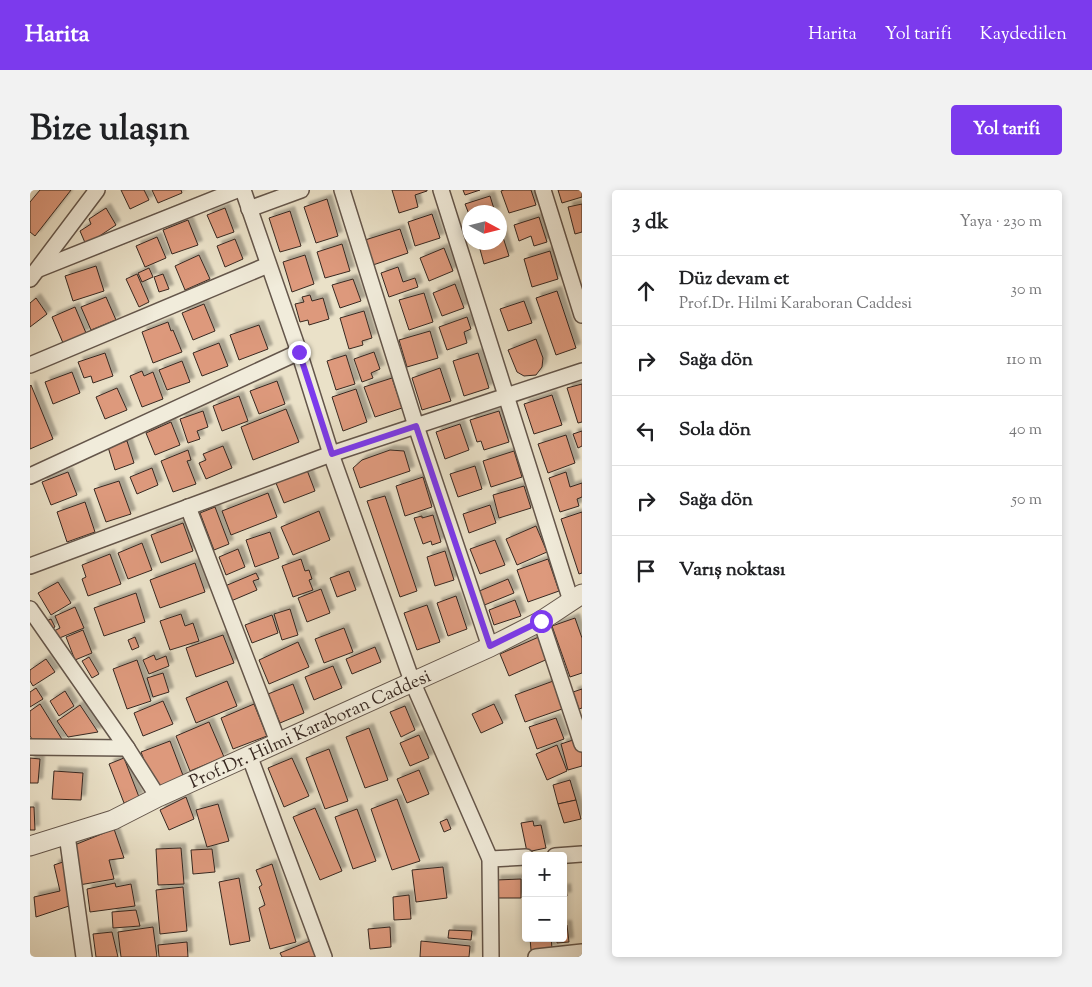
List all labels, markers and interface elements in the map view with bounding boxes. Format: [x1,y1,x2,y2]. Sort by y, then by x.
text: Harita [25,18,90,52]
text: Harita [808,22,857,48]
text: Yol tarifi [885,22,952,48]
text: Kaydedilen [980,22,1067,48]
text: Bize ulaşın [30,105,189,156]
button: Yol tarifi [951,105,1062,155]
north arrow [462,205,507,250]
text: 3 dk [632,208,668,238]
text: Yaya · 230 m [959,211,1042,234]
text: Düz devam et [679,266,789,293]
icon: ahead [632,277,660,305]
text: 30 m [1011,279,1042,302]
text: Prof.Dr. Hilmi Karaboran Caddesi [679,293,912,316]
route end [288,341,311,364]
icon: right [632,347,660,375]
text: Sağa dön [679,347,753,374]
text: 110 m [1006,349,1042,372]
icon: left [632,417,660,445]
text: Sola dön [679,417,751,444]
text: 40 m [1009,419,1042,442]
icon: right [632,487,660,515]
text: Sağa dön [679,487,753,514]
text: 50 m [1011,489,1042,512]
icon: arrive [632,557,660,585]
text: Varış noktası [679,557,785,584]
route start [530,610,553,633]
street label: Prof.Dr. Hilmi Karaboran Caddesi [186,664,436,796]
map controls [522,852,567,942]
button: + [522,852,567,897]
button: − [522,897,567,942]

